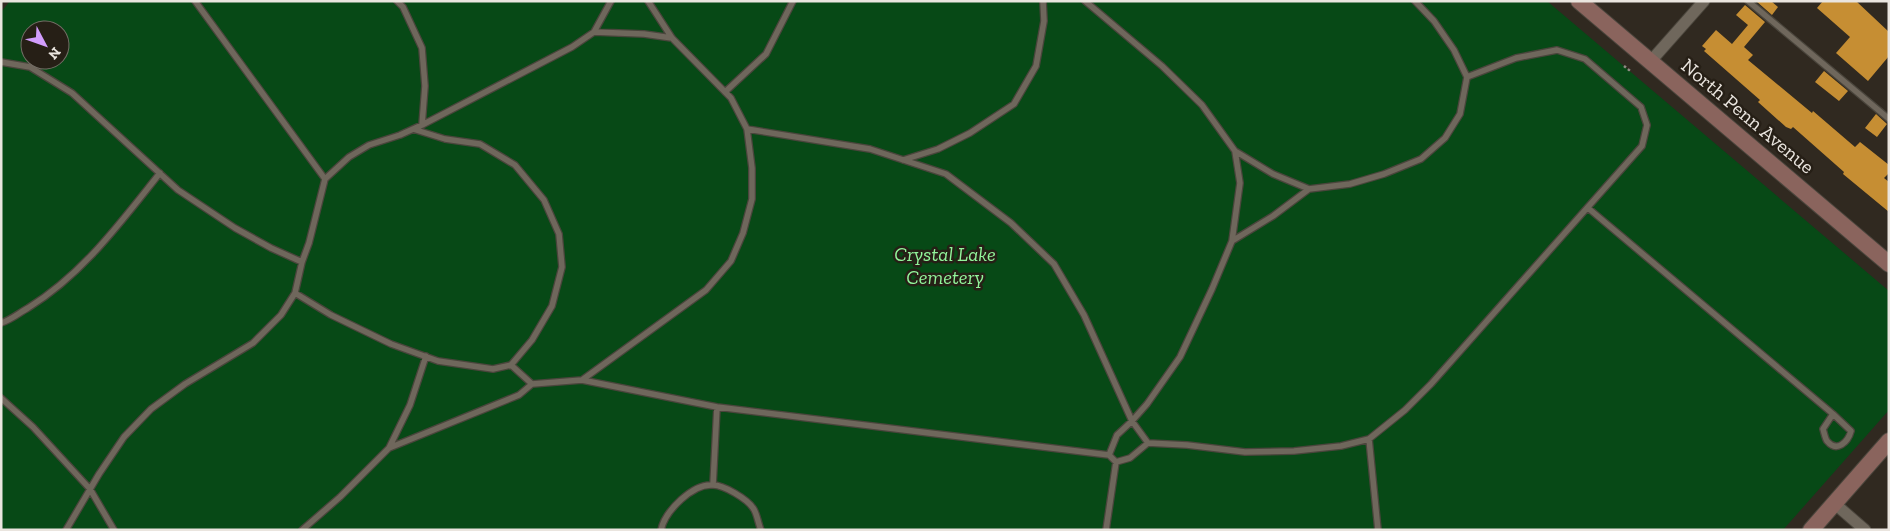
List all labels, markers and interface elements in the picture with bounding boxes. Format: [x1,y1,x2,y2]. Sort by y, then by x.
north arrow [20,20,70,70]
text: N [44,44,64,63]
street label: North Penn Avenue [1676,53,1820,179]
park label: Crystal Lake Cemetery [894,242,996,289]

